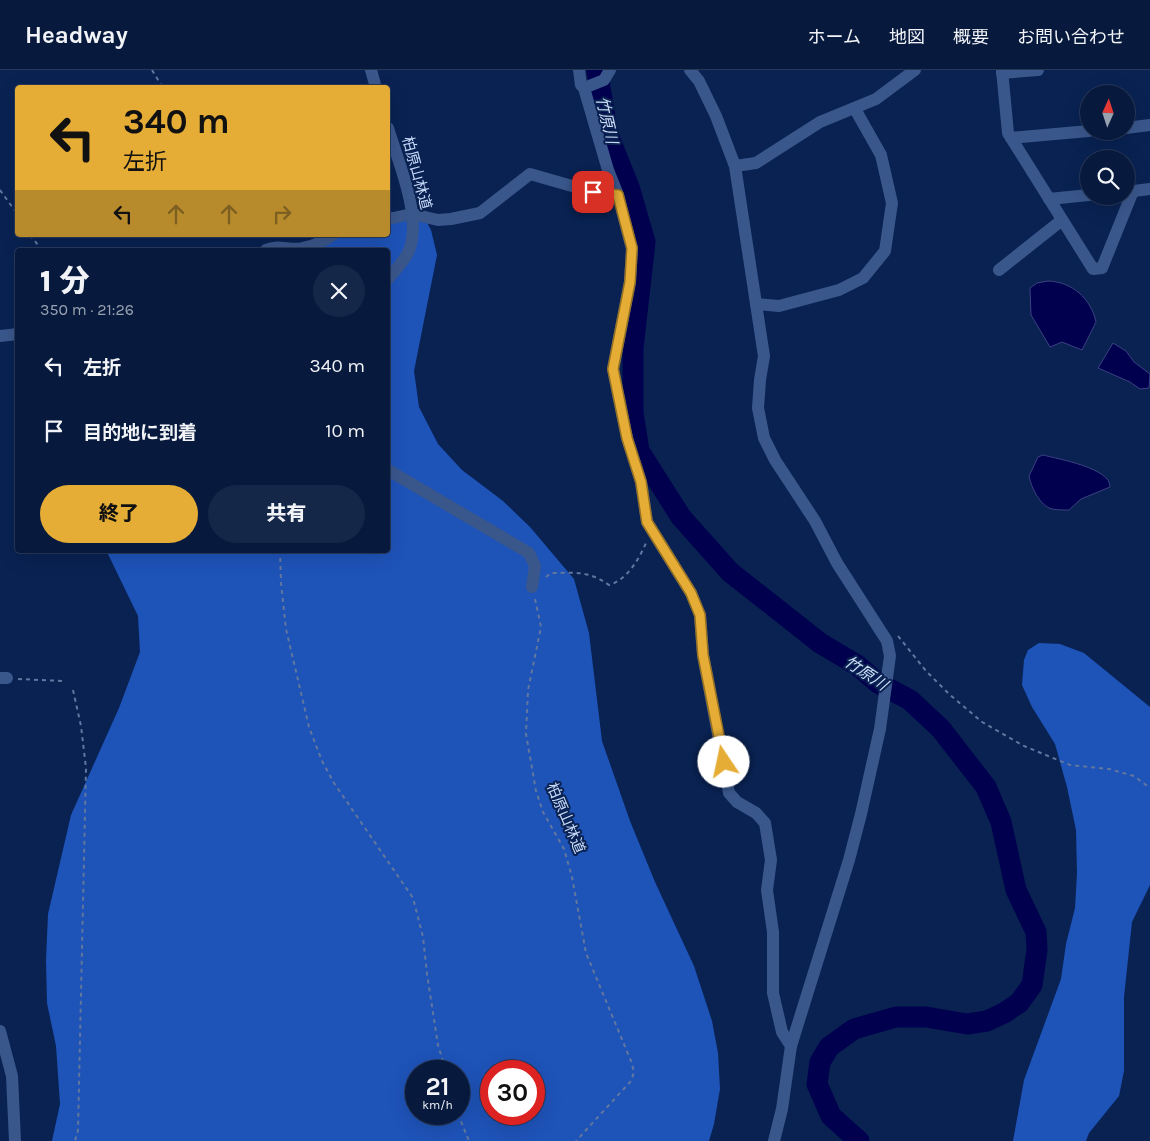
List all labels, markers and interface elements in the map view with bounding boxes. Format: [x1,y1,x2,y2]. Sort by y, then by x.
text: Headway [25,21,128,49]
text: ホーム [808,26,861,48]
text: 地図 [889,26,925,48]
text: 概要 [953,26,989,48]
text: お問い合わせ [1017,26,1125,48]
north arrow [1080,85,1135,140]
map controls [1080,85,1135,205]
water label: 竹原川 [592,94,622,147]
text: 340 m [123,101,230,142]
icon: left [40,105,105,170]
street label: 柏原山林道 [399,134,435,212]
text: 左折 [123,149,167,175]
button: search [1080,150,1135,205]
pin [572,171,614,213]
icon: arrive [579,178,607,206]
icon: left [109,200,137,228]
icon: ahead [162,200,190,228]
icon: ahead [215,200,243,228]
icon: right [268,200,296,228]
text: 1 分 [40,263,90,299]
button: close [313,265,365,317]
text: 350 m · 21:26 [40,300,134,319]
icon: left [40,352,68,380]
text: 340 m [310,355,365,377]
text: 左折 [83,357,121,379]
icon: arrive [40,417,68,445]
text: 10 m [325,420,365,442]
text: 目的地に到着 [83,422,197,444]
button: 終了 [40,485,198,543]
button: 共有 [208,485,365,543]
water label: 竹原川 [841,652,893,695]
position arrow [697,735,749,787]
street label: 柏原山林道 [543,780,589,856]
speed limit sign: 30 [480,1060,545,1125]
text: 21 [425,1072,450,1101]
text: km/h [422,1098,453,1112]

